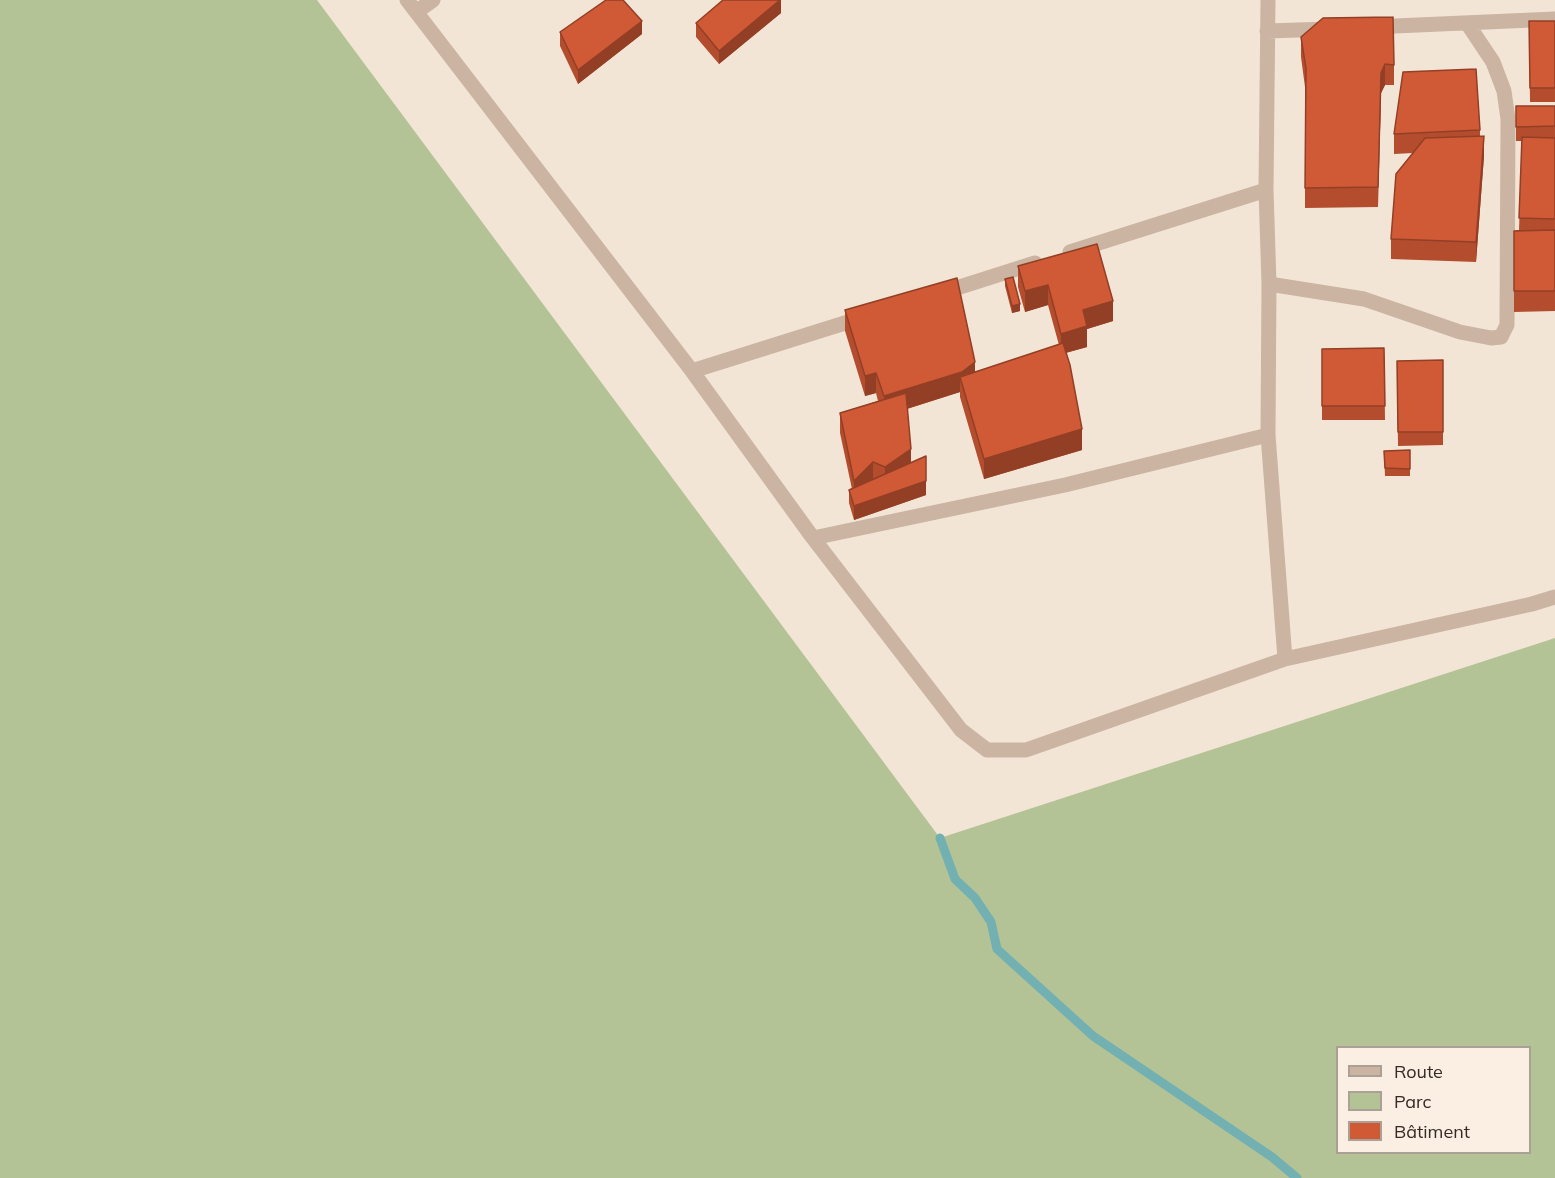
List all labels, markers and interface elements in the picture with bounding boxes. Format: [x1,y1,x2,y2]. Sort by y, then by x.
legend [1336,1046,1531,1154]
text: Route [1394,1060,1443,1083]
text: Parc [1394,1090,1431,1113]
text: Bâtiment [1394,1120,1470,1143]

